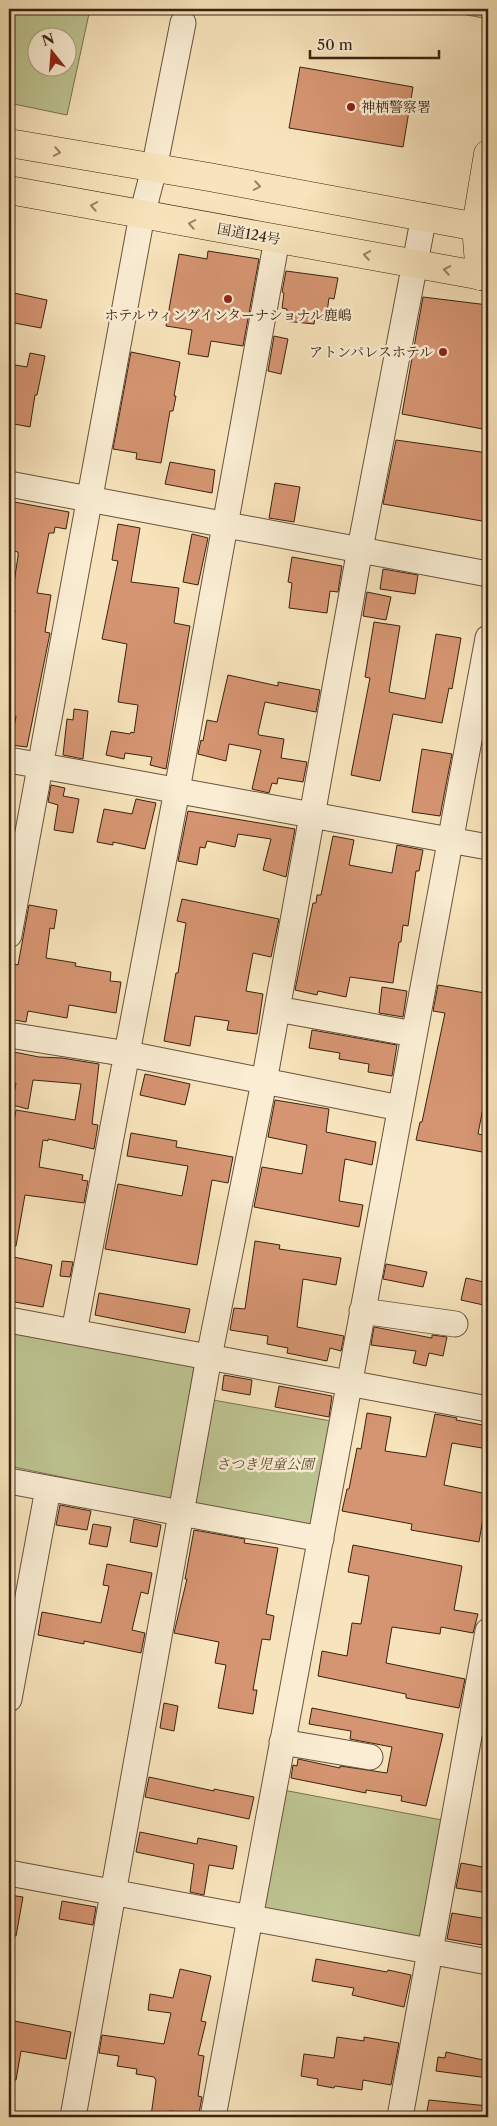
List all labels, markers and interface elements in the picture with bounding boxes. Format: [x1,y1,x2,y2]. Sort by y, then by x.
north arrow [28,28,78,78]
scale bar [310,28,438,60]
text: N [40,29,57,50]
text: 50 m [317,35,353,54]
place label: 神栖警察署 [361,98,431,116]
marker: 神栖警察署 [345,101,357,113]
one-way arrow [52,146,61,156]
one-way arrow [253,181,261,191]
one-way arrow [90,201,99,211]
one-way arrow [188,219,196,229]
street label: 国道124号 [216,220,282,248]
one-way arrow [362,251,371,261]
one-way arrow [443,265,452,275]
marker: ホテルウィングインターナショナル鹿嶋 [222,293,234,305]
place label: ホテルウィングインターナショナル鹿嶋 [104,306,352,324]
place label: アトンパレスホテル [309,343,433,361]
marker: アトンパレスホテル [437,346,449,358]
park label: さつき児童公園 [216,1455,316,1473]

